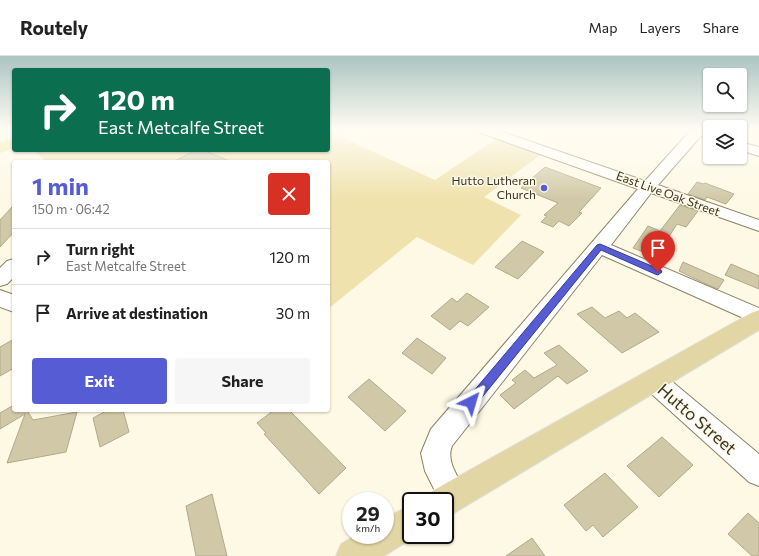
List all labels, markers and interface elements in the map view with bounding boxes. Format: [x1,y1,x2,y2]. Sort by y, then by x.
text: Routely [20,16,88,39]
text: Map [589,19,617,36]
text: Layers [639,19,681,36]
text: Share [703,19,739,36]
map controls [703,68,747,164]
button: search [703,68,747,112]
text: 120 m [98,82,175,116]
icon: right [32,84,84,136]
text: East Metcalfe Street [98,116,264,138]
button: layers [703,120,747,164]
street label: East Live Oak Street [615,168,722,218]
text: 1 min [32,171,89,200]
button: close [268,173,310,215]
place label: Hutto Lutheran Church [452,173,536,201]
marker: Hutto Lutheran Church [539,183,549,193]
text: 150 m · 06:42 [32,201,110,217]
pin [641,231,675,272]
icon: arrive [647,237,669,259]
text: Turn right [66,240,135,258]
icon: right [32,246,54,268]
text: 120 m [270,248,310,266]
text: East Metcalfe Street [66,258,186,274]
icon: arrive [32,302,54,324]
text: Arrive at destination [66,304,208,322]
text: 30 m [276,304,310,322]
button: Exit [32,358,167,404]
button: Share [175,358,310,404]
street label: Hutto Street [654,379,741,459]
position arrow [450,381,492,423]
speed limit sign: 30 [402,492,454,544]
text: 29 [356,501,380,525]
text: km/h [356,522,380,534]

